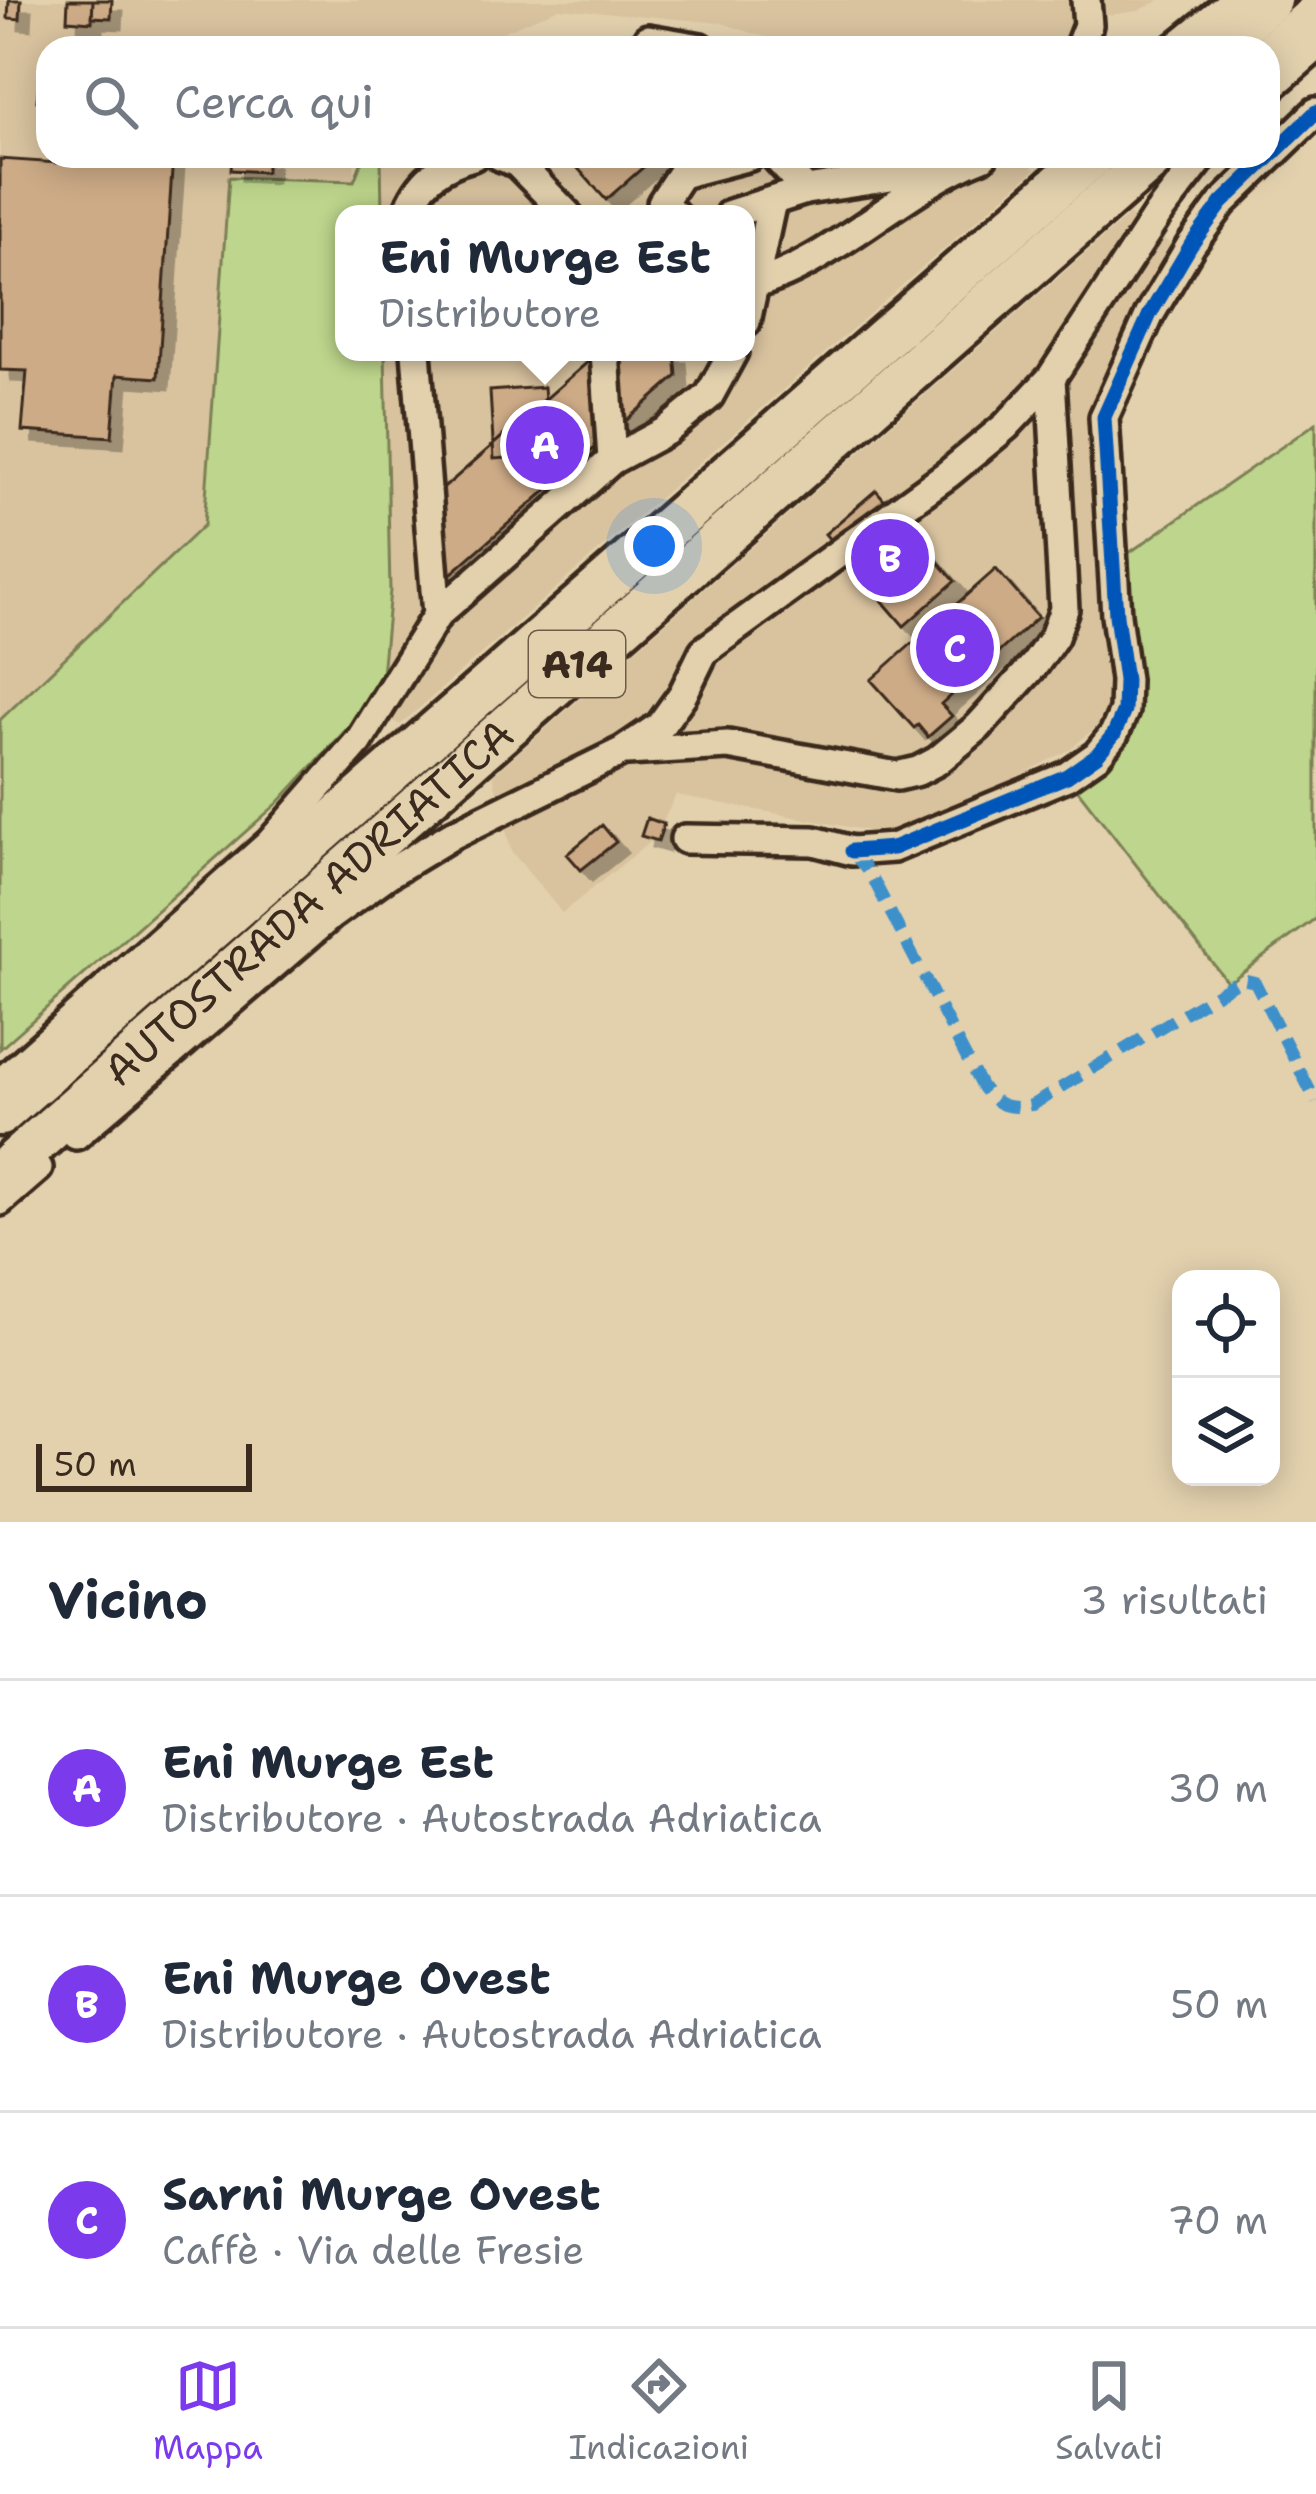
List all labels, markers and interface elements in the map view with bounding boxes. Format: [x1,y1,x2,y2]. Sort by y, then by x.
search box [36,36,1280,168]
icon: search [78,69,144,135]
text: Cerca qui [174,72,374,132]
popup [335,205,755,361]
text: Eni Murge Est [379,227,711,287]
text: Distributore [379,287,601,339]
pin: A [506,400,584,490]
pin: B [851,513,929,603]
your location [624,516,684,576]
pin: C [916,603,994,693]
road number: A14 [529,631,625,697]
street label: AUTOSTRADA ADRIATICA [91,706,525,1098]
map controls [1172,1270,1280,1486]
button: locate [1172,1270,1280,1378]
button: layers [1172,1378,1280,1486]
scale bar [36,1438,252,1491]
text: 50 m [54,1442,137,1487]
text: Vicino [48,1566,208,1634]
text: 3 risultati [1080,1574,1268,1626]
text: Eni Murge Est [162,1732,494,1792]
text: A [72,1762,102,1814]
text: 30 m [1167,1762,1268,1814]
text: Distributore · Autostrada Adriatica [162,1792,822,1844]
text: Eni Murge Ovest [162,1948,551,2008]
text: B [75,1978,99,2030]
text: 50 m [1170,1978,1268,2030]
text: Distributore · Autostrada Adriatica [162,2008,822,2060]
text: Sarni Murge Ovest [162,2164,601,2224]
text: C [75,2194,99,2246]
text: 70 m [1167,2194,1268,2246]
text: Caffè · Via delle Fresie [162,2224,584,2276]
tab: Mappa [153,2353,263,2470]
tab: Indicazioni [569,2353,749,2470]
tab: Salvati [1055,2353,1163,2470]

